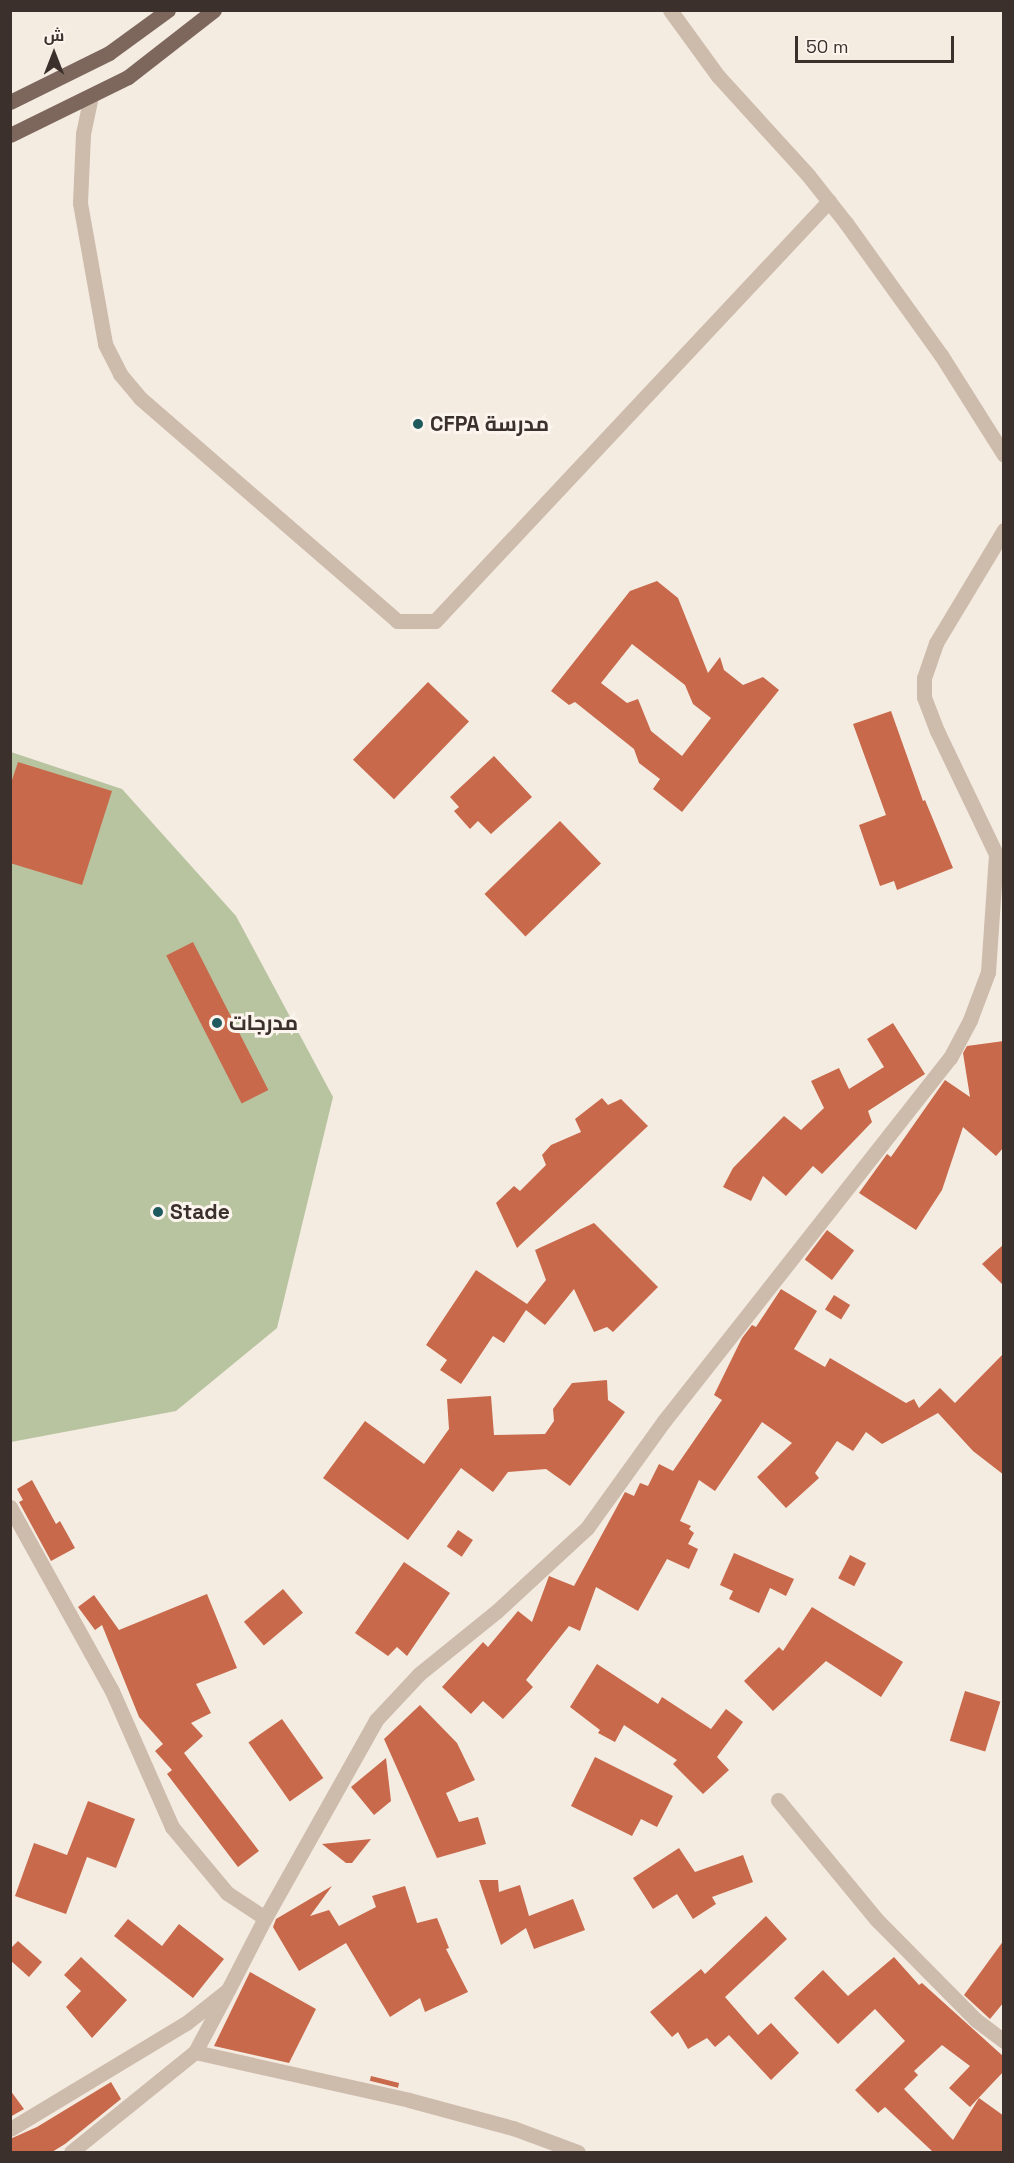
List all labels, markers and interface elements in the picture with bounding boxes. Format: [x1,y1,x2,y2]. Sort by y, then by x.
north arrow [24,24,84,84]
scale bar [798,24,957,62]
text: ش [44,25,64,46]
text: 50 m [806,35,848,58]
place label: CFPA مدرسة [430,411,549,437]
marker: CFPA مدرسة [411,417,425,431]
place label: مدرجات [229,1010,298,1036]
marker: مدرجات [210,1016,224,1030]
place label: Stade [170,1199,230,1225]
marker: Stade [151,1205,165,1219]

